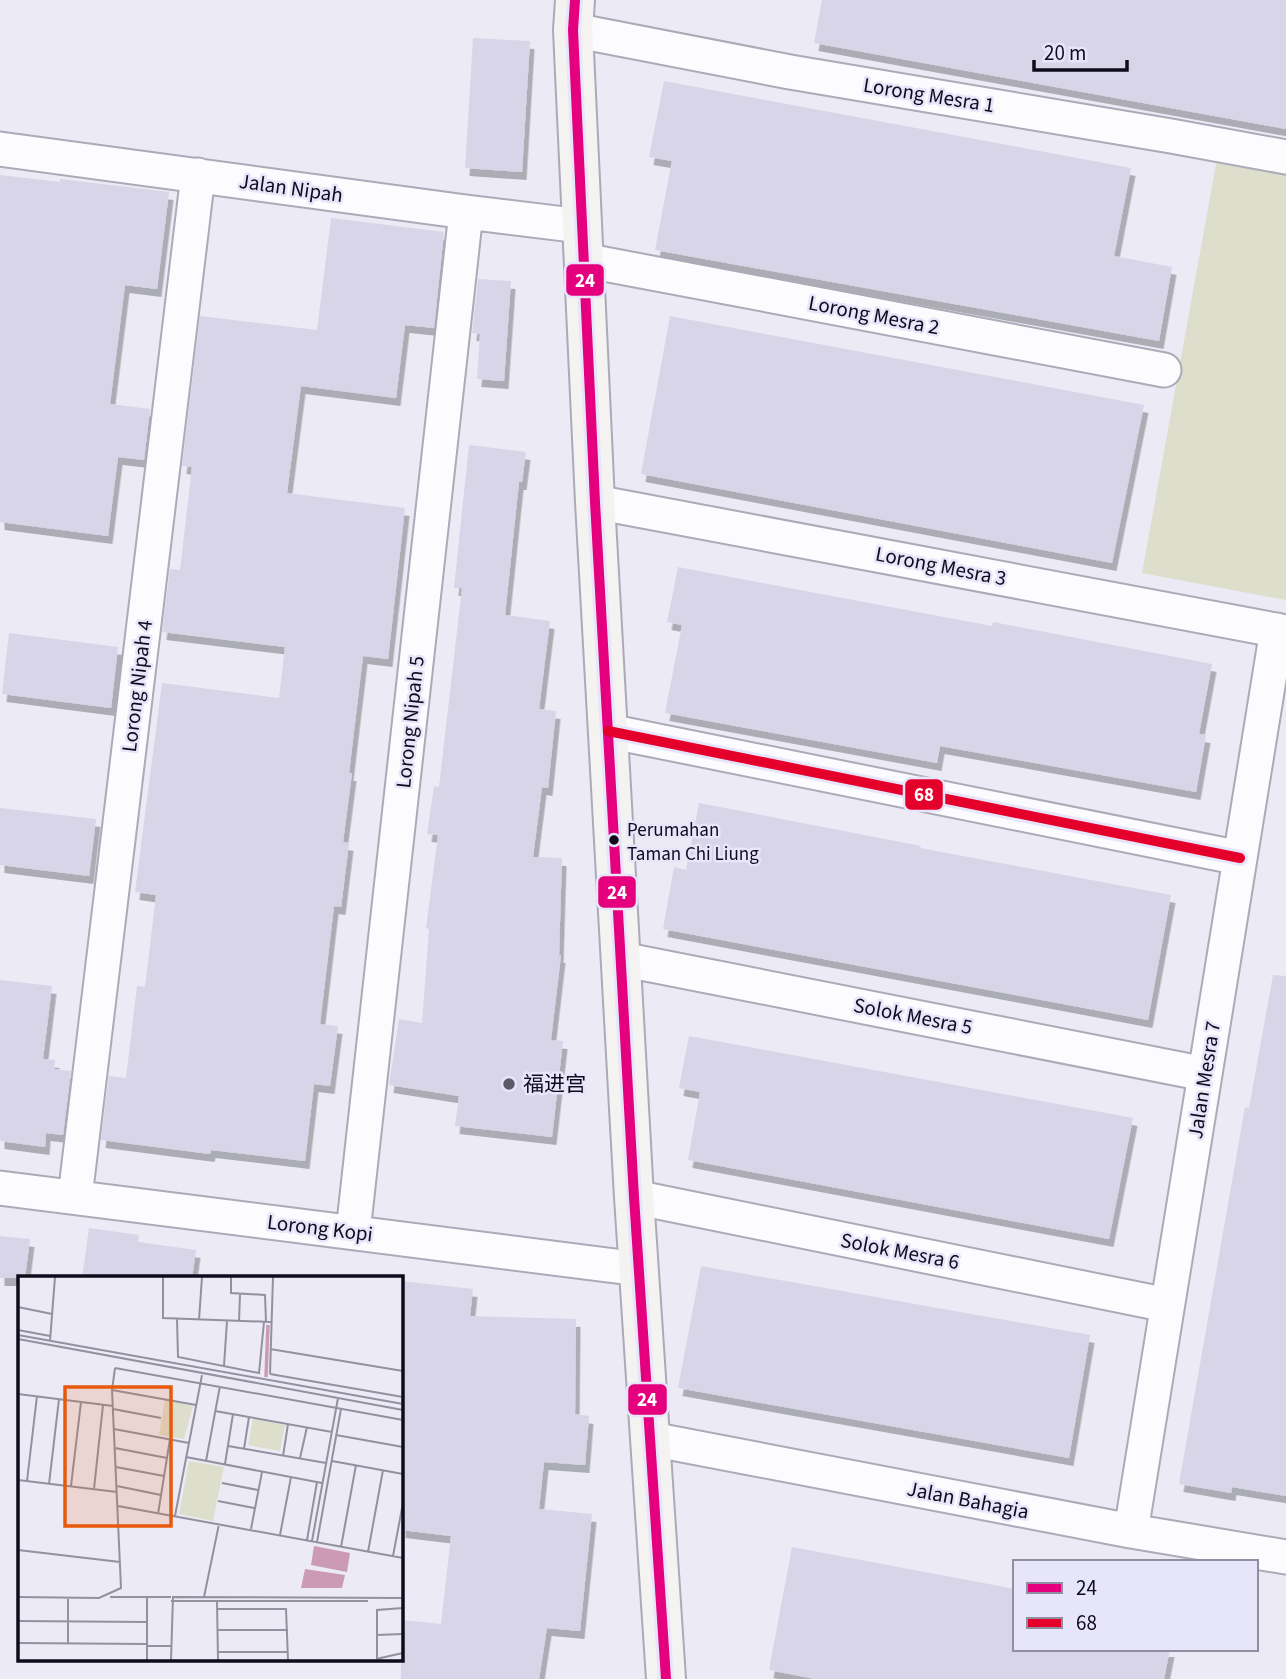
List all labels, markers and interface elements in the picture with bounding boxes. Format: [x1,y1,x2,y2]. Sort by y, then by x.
scale bar [1034,28,1127,72]
text: 20 m [1044,38,1086,68]
street label: Lorong Mesra 1 [861,70,997,120]
street label: Jalan Nipah [237,166,345,210]
line badge: 24 [565,263,605,297]
text: 24 [575,268,595,295]
street label: Lorong Mesra 2 [806,288,942,342]
street label: Lorong Mesra 3 [873,539,1009,593]
street label: Lorong Nipah 4 [114,618,160,754]
street label: Lorong Nipah 5 [388,654,432,790]
line badge: 68 [904,778,944,811]
text: 68 [914,782,934,809]
place label: Perumahan Taman Chi Liung [627,817,759,868]
marker: Perumahan Taman Chi Liung [607,833,621,847]
line badge: 24 [597,875,637,909]
text: 24 [607,880,627,907]
street label: Solok Mesra 5 [851,990,975,1042]
street label: Jalan Mesra 7 [1180,1019,1228,1141]
place label: 福进宫 [523,1069,586,1099]
marker: 福进宫 [501,1076,517,1092]
street label: Lorong Kopi [265,1207,375,1249]
street label: Solok Mesra 6 [838,1225,962,1277]
inset map [18,1276,402,1662]
line badge: 24 [627,1383,668,1416]
text: 24 [637,1387,657,1414]
street label: Jalan Bahagia [904,1473,1032,1527]
legend [1013,1560,1258,1651]
text: 24 [1076,1573,1097,1603]
text: 68 [1076,1608,1097,1638]

